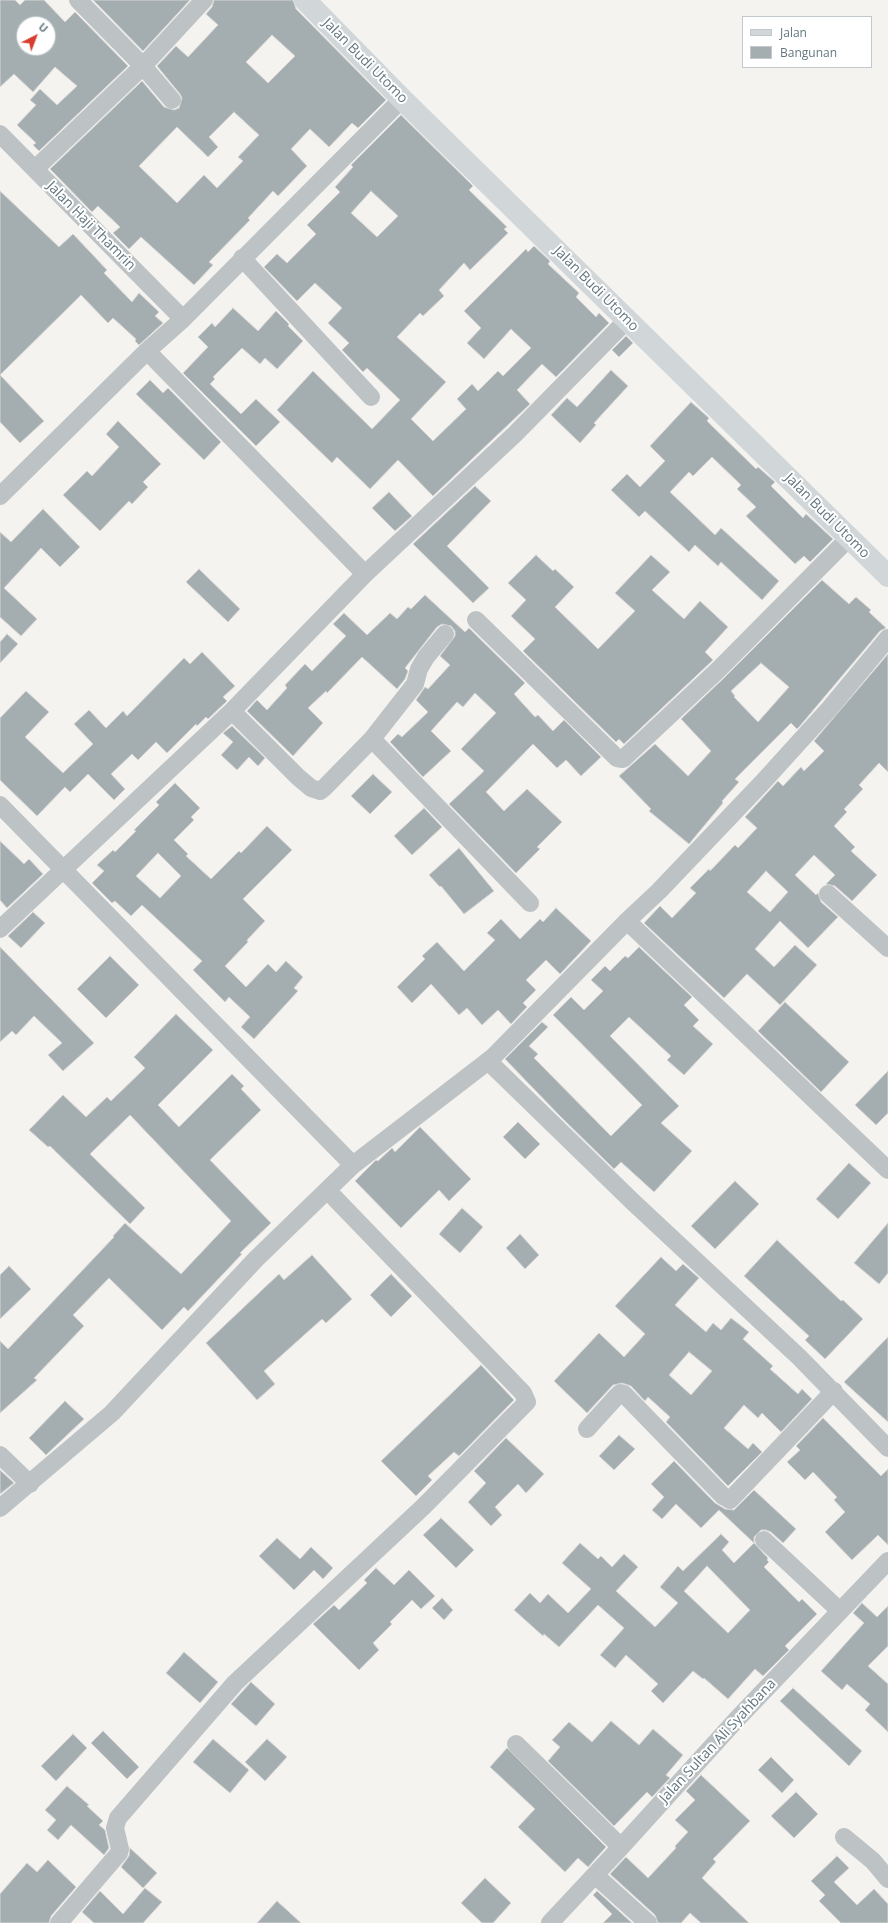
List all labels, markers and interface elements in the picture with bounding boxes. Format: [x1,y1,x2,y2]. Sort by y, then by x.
street label: Jalan Budi Utomo [319,15,411,107]
north arrow [16,16,56,56]
legend [742,16,872,68]
text: U [36,19,52,36]
text: Jalan [780,24,807,41]
text: Bangunan [780,44,837,61]
street label: Jalan Haji Thamrin [43,178,139,274]
street label: Jalan Budi Utomo [550,243,642,335]
street label: Jalan Budi Utomo [781,470,873,562]
street label: Jalan Sultan Ali Syahbana [656,1676,780,1806]

